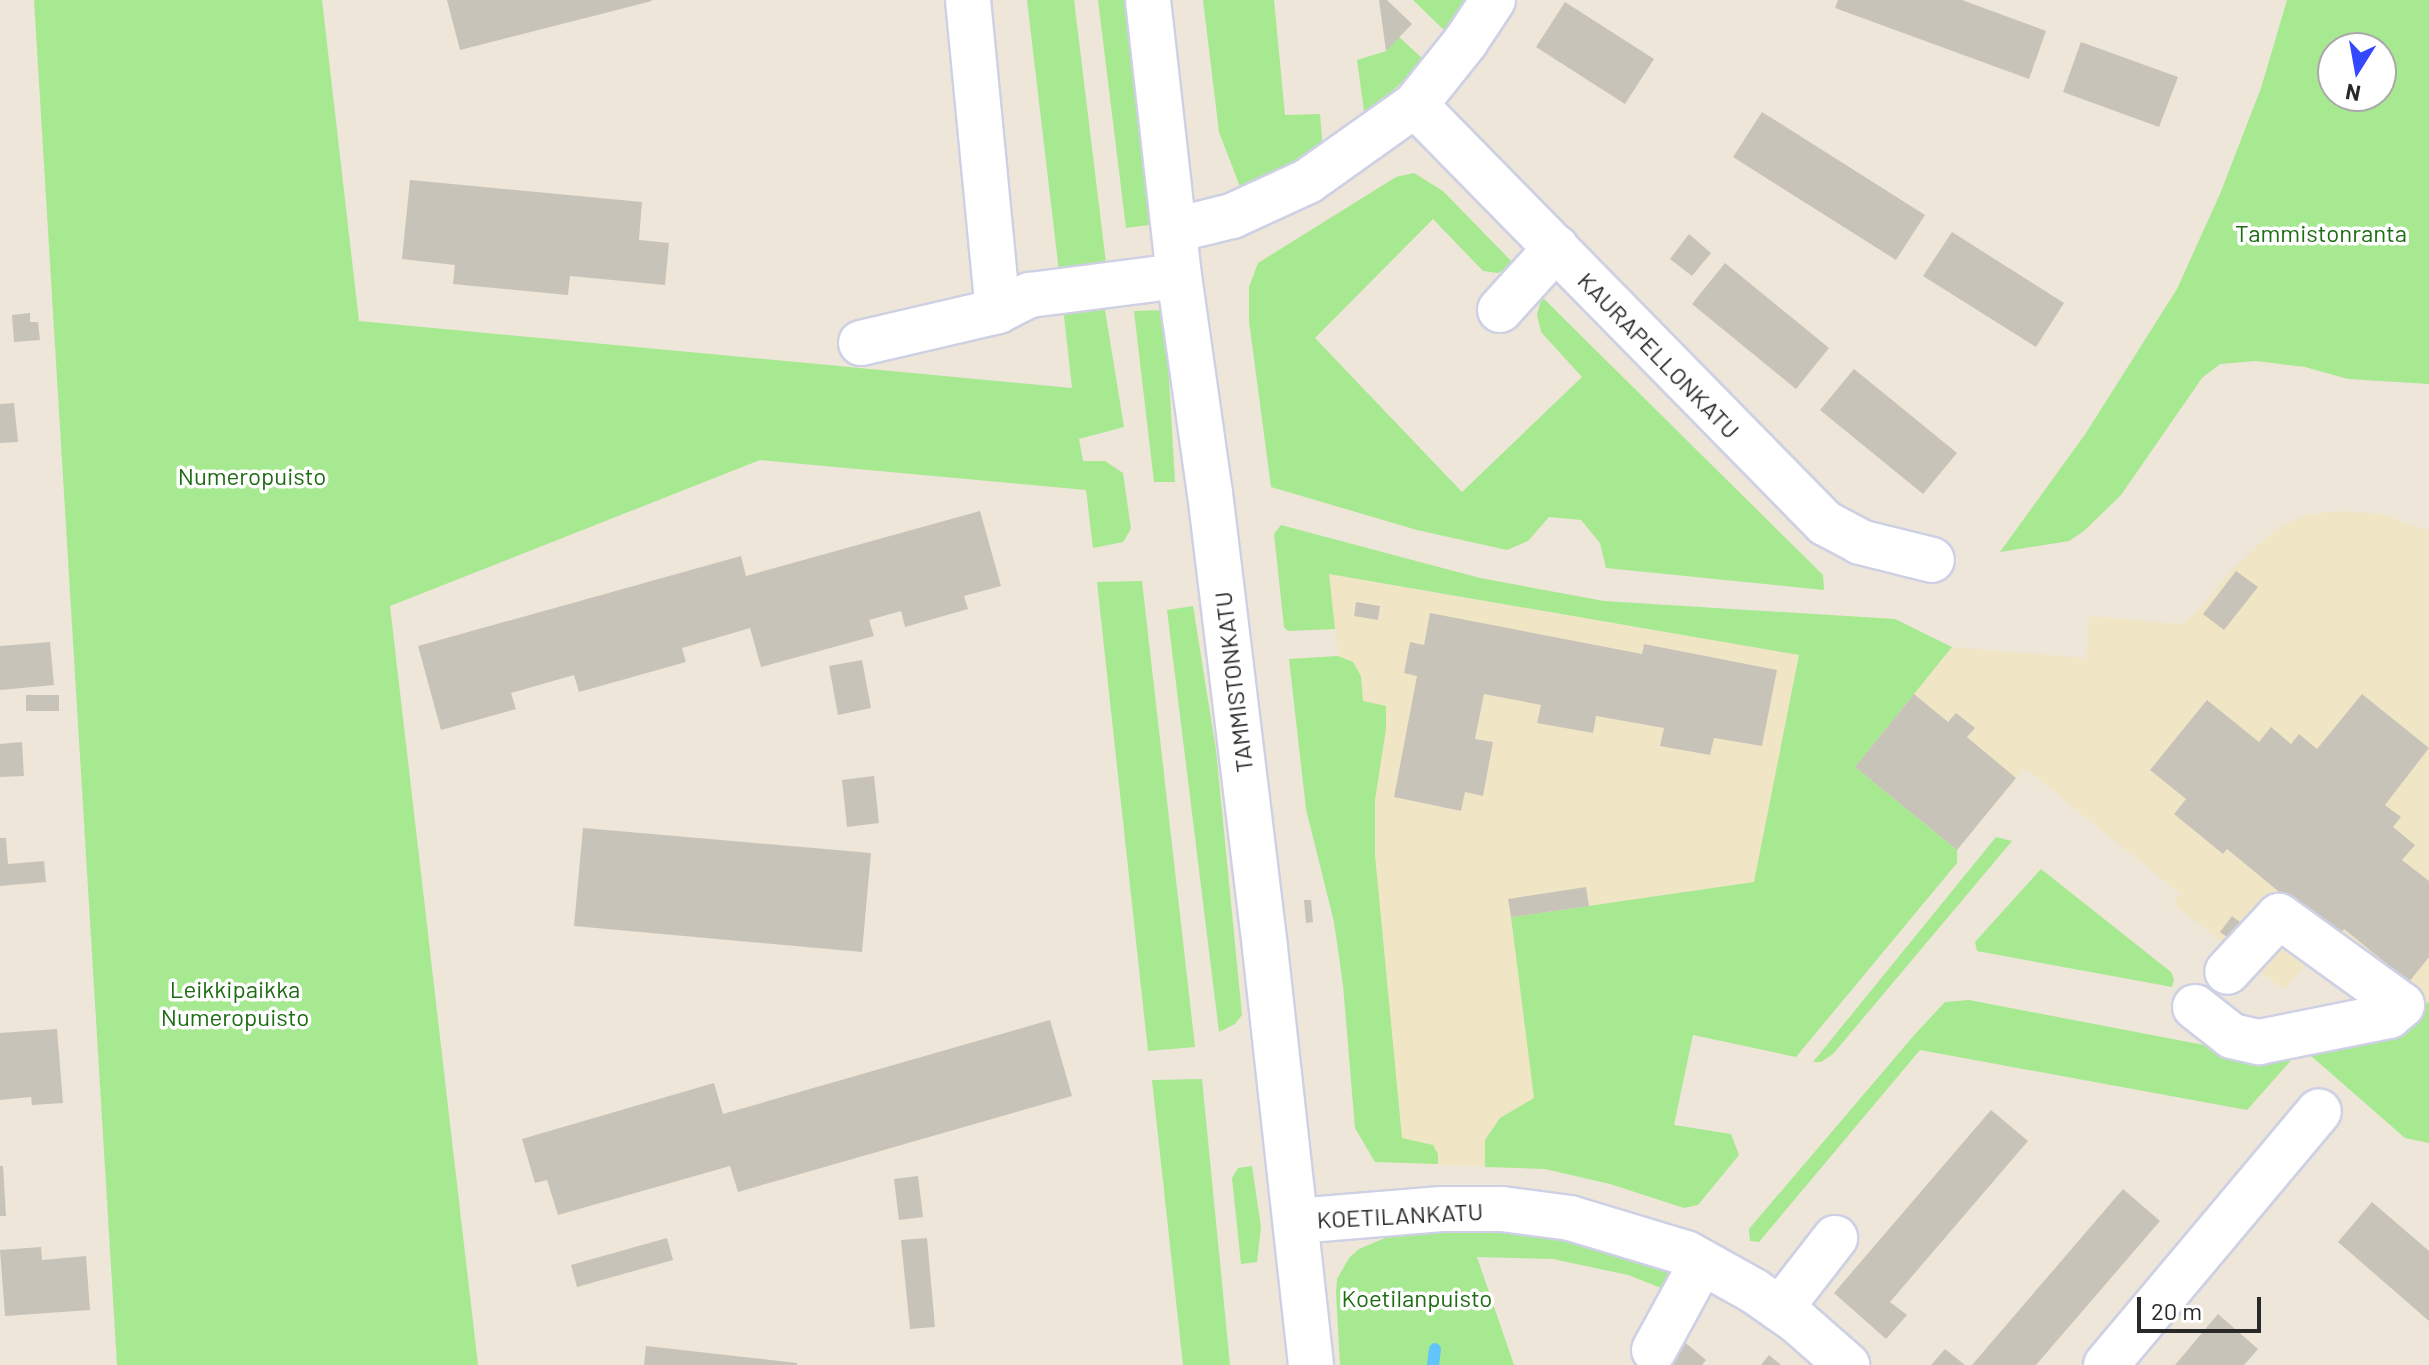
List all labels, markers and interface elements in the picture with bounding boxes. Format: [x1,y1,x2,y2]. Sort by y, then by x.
north arrow [2317,32,2397,112]
text: N [2343,79,2362,108]
park label: Tammistonranta [2235,219,2407,247]
street label: KAURAPELLONKATU [1572,266,1746,444]
park label: Numeropuisto [178,462,326,490]
street label: TAMMISTONKATU [1208,590,1258,774]
park label: Leikkipaikka Numeropuisto [161,975,309,1031]
street label: KOETILANKATU [1316,1196,1484,1234]
scale bar [2141,1281,2265,1331]
park label: Koetilanpuisto [1342,1284,1492,1312]
text: 20 m [2151,1296,2202,1325]

